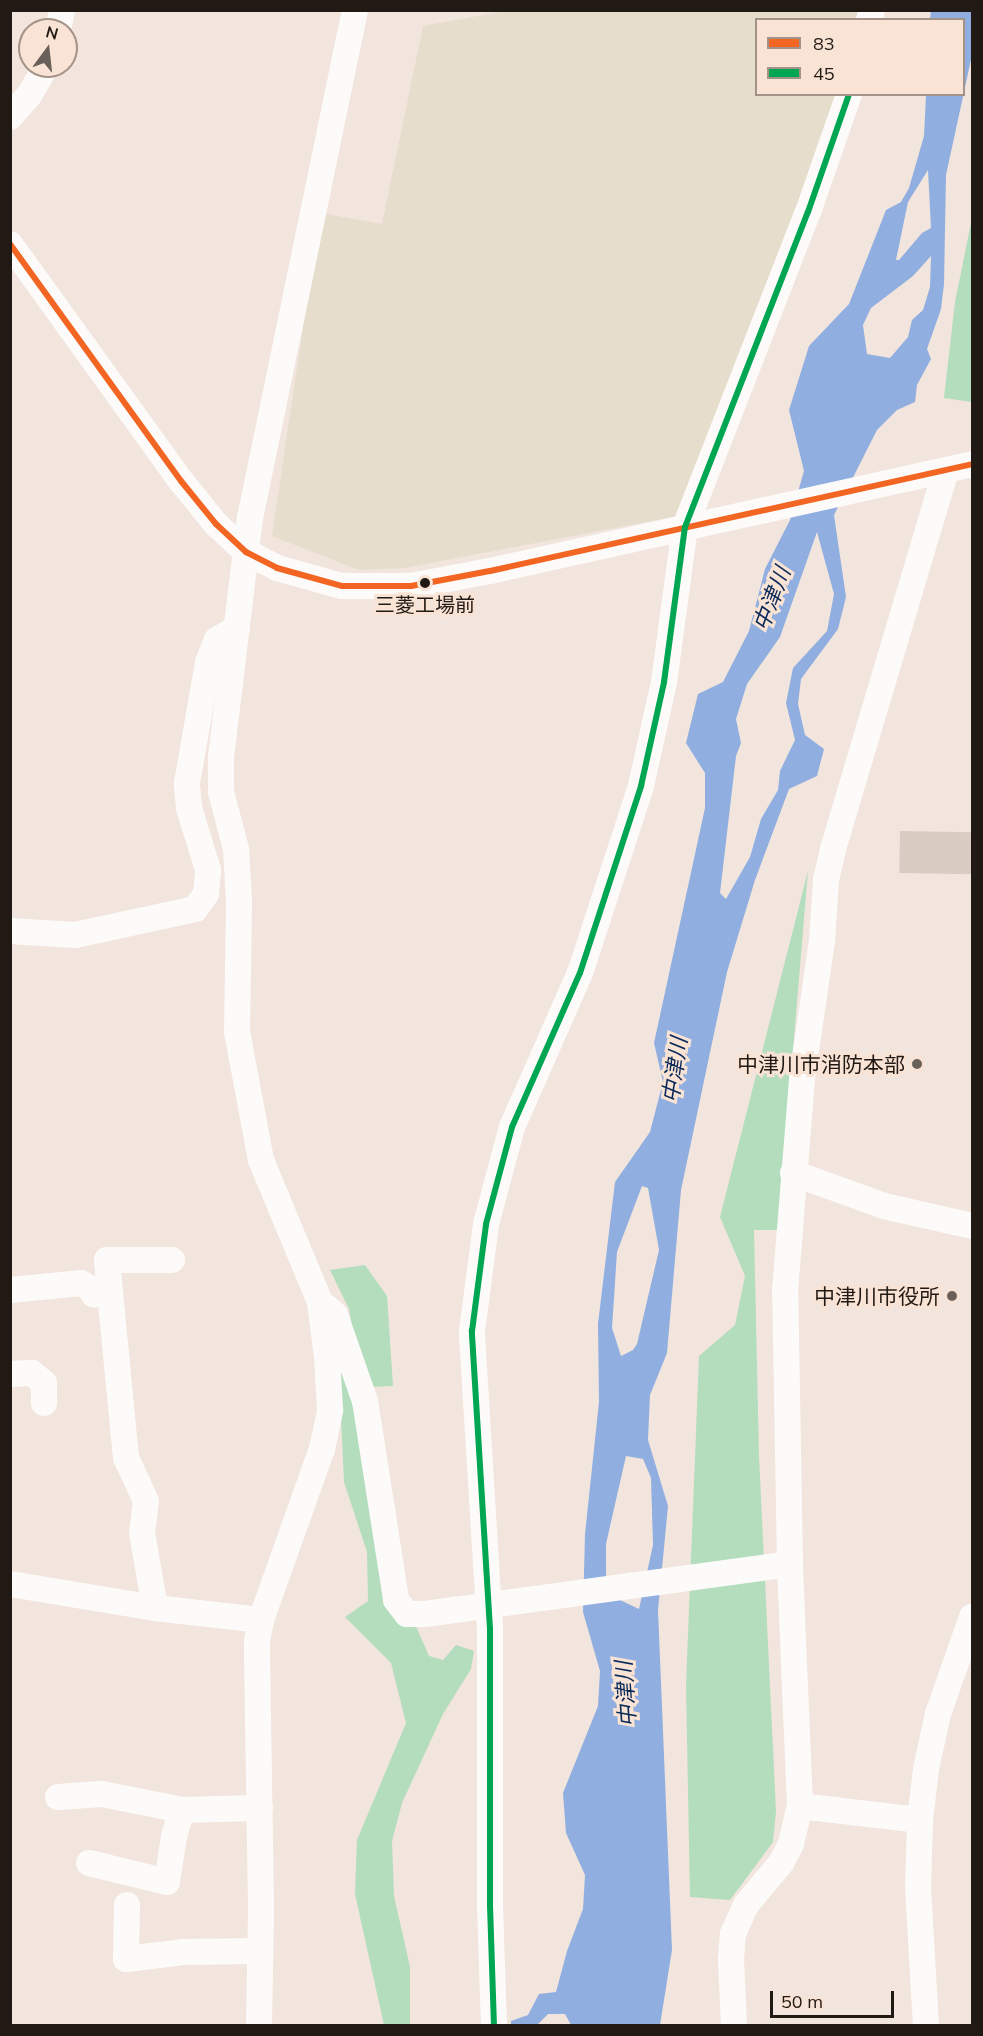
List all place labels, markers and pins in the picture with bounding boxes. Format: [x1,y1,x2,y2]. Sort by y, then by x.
marker: 三菱工場前 [419,577,431,589]
place label: 三菱工場前 [375,592,475,616]
place label: 中津川市消防本部 [737,1051,905,1077]
marker: 中津川市消防本部 [910,1057,924,1071]
place label: 中津川市役所 [814,1283,940,1309]
marker: 中津川市役所 [945,1289,959,1303]

